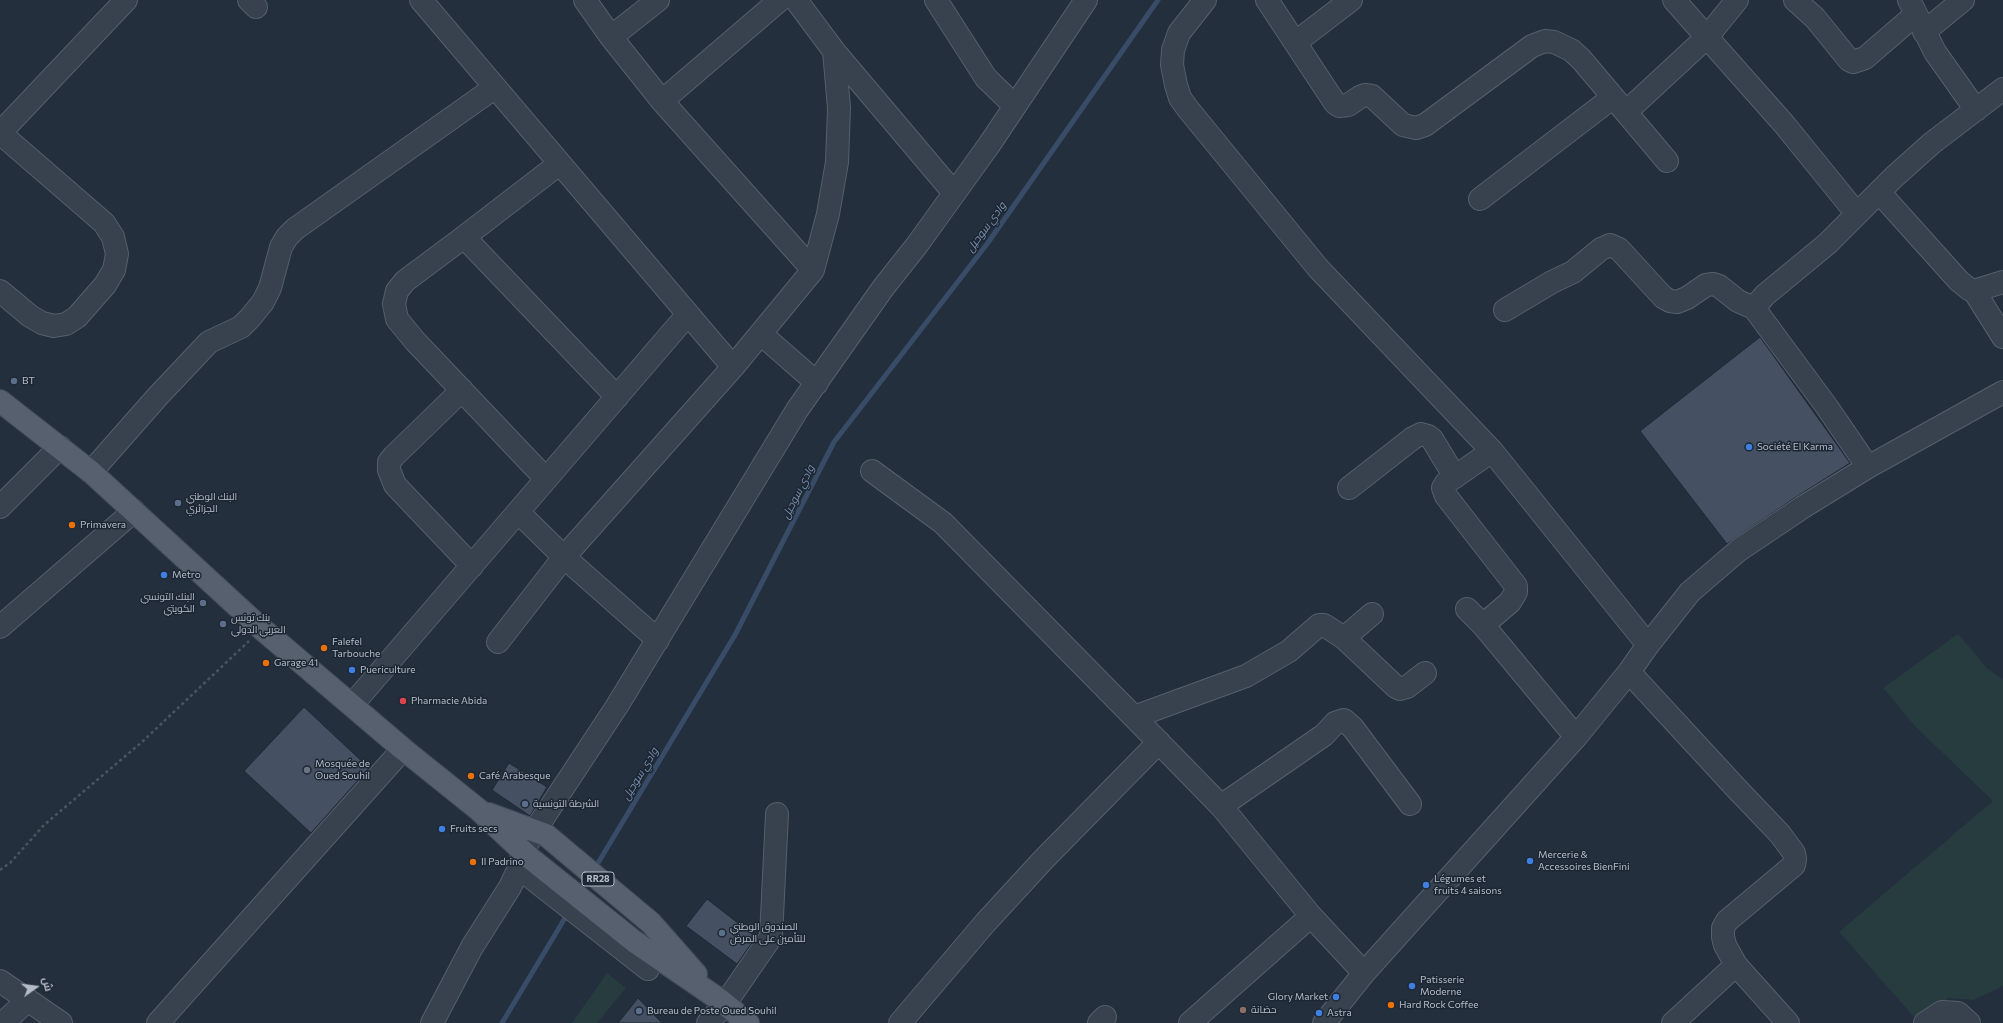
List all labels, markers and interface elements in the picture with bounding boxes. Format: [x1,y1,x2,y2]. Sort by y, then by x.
water label: وادي سوحيل [963,199,1009,255]
place label: BT [22,375,35,387]
marker: BT [9,376,19,386]
place label: Société El Karma [1757,441,1833,453]
marker: Société El Karma [1744,442,1754,452]
water label: وادي سوحيل [779,463,817,521]
place label: البنك الوطني الجزائري [186,491,237,514]
marker: البنك الوطني الجزائري [173,498,183,508]
place label: Primavera [80,519,126,531]
marker: Primavera [67,520,77,530]
place label: Metro [172,569,201,581]
marker: Metro [159,570,169,580]
place label: البنك التونسي الكويتي [140,591,195,614]
marker: البنك التونسي الكويتي [198,598,208,608]
place label: بنك تونس العربي الدولي [231,612,286,636]
marker: بنك تونس العربي الدولي [218,619,228,629]
place label: Falefel Tarbouche [332,636,380,660]
marker: Falefel Tarbouche [319,643,329,653]
place label: Garage 41 [274,657,318,669]
marker: Garage 41 [261,658,271,668]
place label: Puericulture [360,664,416,676]
marker: Puericulture [347,665,357,675]
place label: Pharmacie Abida [411,695,487,707]
marker: Pharmacie Abida [398,696,408,706]
water label: وادي سوحيل [619,745,661,803]
place label: Mosquée de Oued Souhil [315,758,370,782]
marker: Mosquée de Oued Souhil [302,765,312,775]
place label: Café Arabesque [479,770,550,782]
marker: Café Arabesque [466,771,476,781]
place label: الشرطة التونسية [533,798,599,810]
marker: الشرطة التونسية [520,799,530,809]
place label: Fruits secs [450,823,498,835]
marker: Fruits secs [437,824,447,834]
place label: Mercerie & Accessoires BienFini [1538,849,1630,872]
place label: Il Padrino [481,856,524,868]
marker: Mercerie & Accessoires BienFini [1525,856,1535,866]
marker: Il Padrino [468,857,478,867]
road number: RR28 [582,872,614,886]
place label: Légumes et fruits 4 saisons [1434,873,1502,896]
marker: Légumes et fruits 4 saisons [1421,880,1431,890]
place label: الصندوق الوطني للتأمين على المرض [730,921,805,944]
marker: الصندوق الوطني للتأمين على المرض [717,928,727,938]
north arrow [16,967,56,1007]
place label: Patisserie Moderne [1420,974,1464,998]
text: ش [40,976,56,992]
marker: Patisserie Moderne [1407,981,1417,991]
place label: Glory Market [1268,991,1328,1003]
marker: Glory Market [1331,992,1341,1002]
place label: Hard Rock Coffee [1399,999,1479,1011]
marker: Hard Rock Coffee [1386,1000,1396,1010]
place label: حضانة [1251,1004,1276,1016]
place label: Bureau de Poste Oued Souhil [647,1005,777,1017]
marker: حضانة [1238,1005,1248,1015]
marker: Bureau de Poste Oued Souhil [634,1006,644,1016]
place label: Astra [1327,1007,1352,1019]
marker: Astra [1314,1008,1324,1018]

